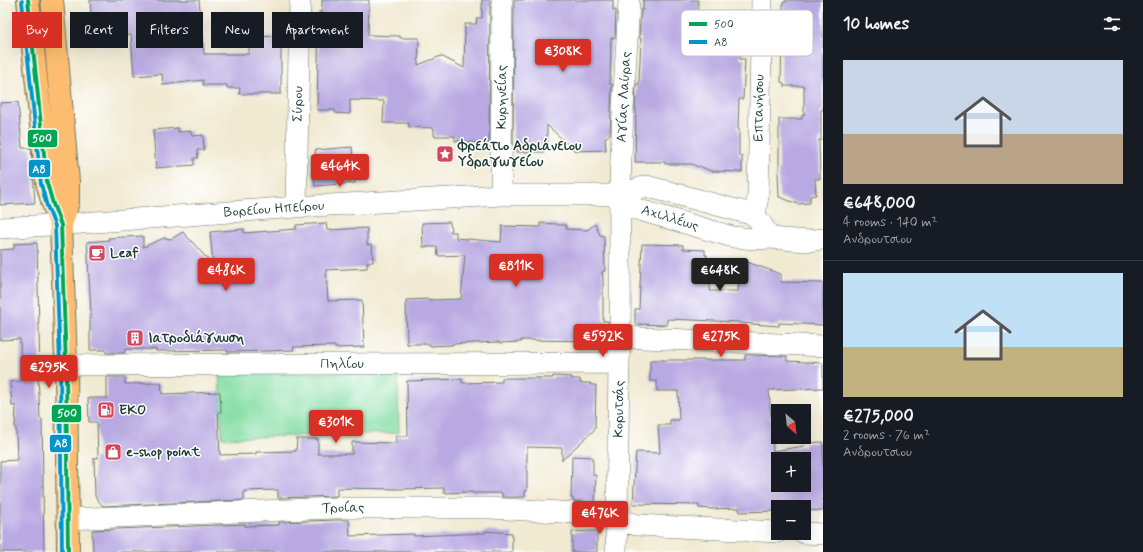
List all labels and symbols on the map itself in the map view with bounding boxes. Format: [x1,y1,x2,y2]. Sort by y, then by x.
legend [681,10,813,56]
text: 500 [714,18,734,32]
text: A8 [714,36,727,50]
pin: €308K [535,39,591,73]
street label: Αγίας Λαύρας [613,51,635,143]
street label: Κυρηνείας [493,65,511,129]
street label: Επτανήσου [749,74,769,142]
street label: Σύρου [289,86,307,122]
line badge: 500 [27,129,58,148]
text: 500 [32,132,52,146]
place label: Φρεάτιο Αδριάνειου Υδραγωγείου [457,137,582,171]
place icon: Φρεάτιο Αδριάνειου Υδραγωγείου [435,144,455,164]
pin: €464K [312,154,368,188]
line badge: A8 [28,159,51,178]
text: A8 [32,163,46,177]
street label: Βορείου Ηπείρου [223,197,325,221]
street label: Αχιλλέως [639,200,701,235]
cafe icon: Leaf [87,243,107,263]
place label: Leaf [110,244,139,262]
pin: €811K [488,254,544,288]
pin: €486K [198,258,254,292]
pin: €648K [692,258,748,292]
pin: €592K [575,324,631,358]
pin: €275K [693,324,749,358]
building icon: Ιατροδιάγνωση [125,328,145,348]
place label: Ιατροδιάγνωση [148,329,244,347]
pin: €295K [21,355,77,389]
street label: Πηλίου [320,355,364,373]
street label: Κορυτσάς [610,380,628,438]
fuel station icon: EKO [96,400,116,420]
place label: EKO [119,401,146,419]
line badge: 500 [51,404,82,423]
north arrow [771,404,811,444]
text: 500 [57,407,77,421]
pin: €301K [308,410,364,444]
line badge: A8 [49,434,72,453]
text: A8 [54,437,68,451]
shop icon: e-shop point [103,442,123,462]
place label: e-shop point [126,443,201,461]
street label: Τροίας [322,499,364,517]
pin: €476K [572,501,628,535]

